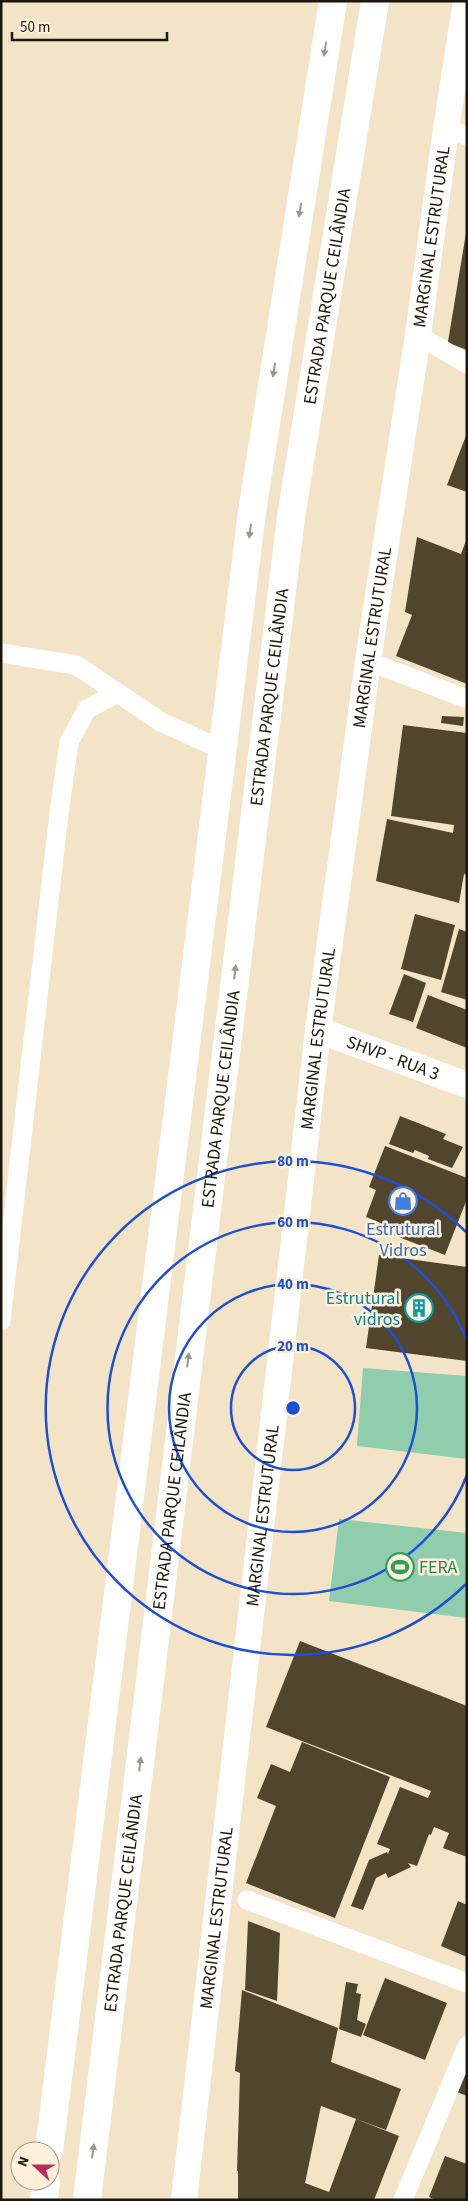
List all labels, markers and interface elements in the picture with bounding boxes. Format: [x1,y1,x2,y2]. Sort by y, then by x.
scale bar [12,10,168,42]
text: 50 m [20,17,50,38]
one-way arrow [321,42,329,58]
street label: MARGINAL ESTRUTURAL [407,144,457,329]
street label: ESTRADA PARQUE CEILÂNDIA [297,186,357,406]
one-way arrow [295,202,303,218]
one-way arrow [270,363,278,379]
one-way arrow [246,523,254,539]
street label: MARGINAL ESTRUTURAL [347,545,398,730]
street label: ESTRADA PARQUE CEILÂNDIA [244,587,295,807]
street label: MARGINAL ESTRUTURAL [295,946,342,1131]
one-way arrow [232,964,240,980]
street label: ESTRADA PARQUE CEILÂNDIA [195,989,247,1209]
street label: SHVP - RUA 3 [343,1030,443,1087]
text: 80 m [277,1151,309,1172]
shop icon: Estrutural Vidros [388,1186,418,1216]
text: 60 m [277,1212,309,1233]
place label: Estrutural Vidros [366,1217,440,1263]
text: 40 m [277,1274,309,1295]
place label: Estrutural vidros [326,1286,400,1332]
building icon: Estrutural vidros [404,1293,434,1323]
text: 20 m [277,1336,309,1357]
one-way arrow [184,1351,192,1367]
street label: ESTRADA PARQUE CEILÂNDIA [147,1391,198,1611]
centre of rings [284,1399,302,1417]
street label: MARGINAL ESTRUTURAL [240,1423,286,1608]
sports icon: FERA [385,1552,415,1582]
place label: FERA [419,1555,458,1580]
one-way arrow [136,1756,144,1772]
street label: ESTRADA PARQUE CEILÂNDIA [98,1793,149,2013]
street label: MARGINAL ESTRUTURAL [194,1825,240,2010]
north arrow [10,2141,60,2191]
one-way arrow [89,2143,97,2159]
text: N [13,2154,35,2170]

